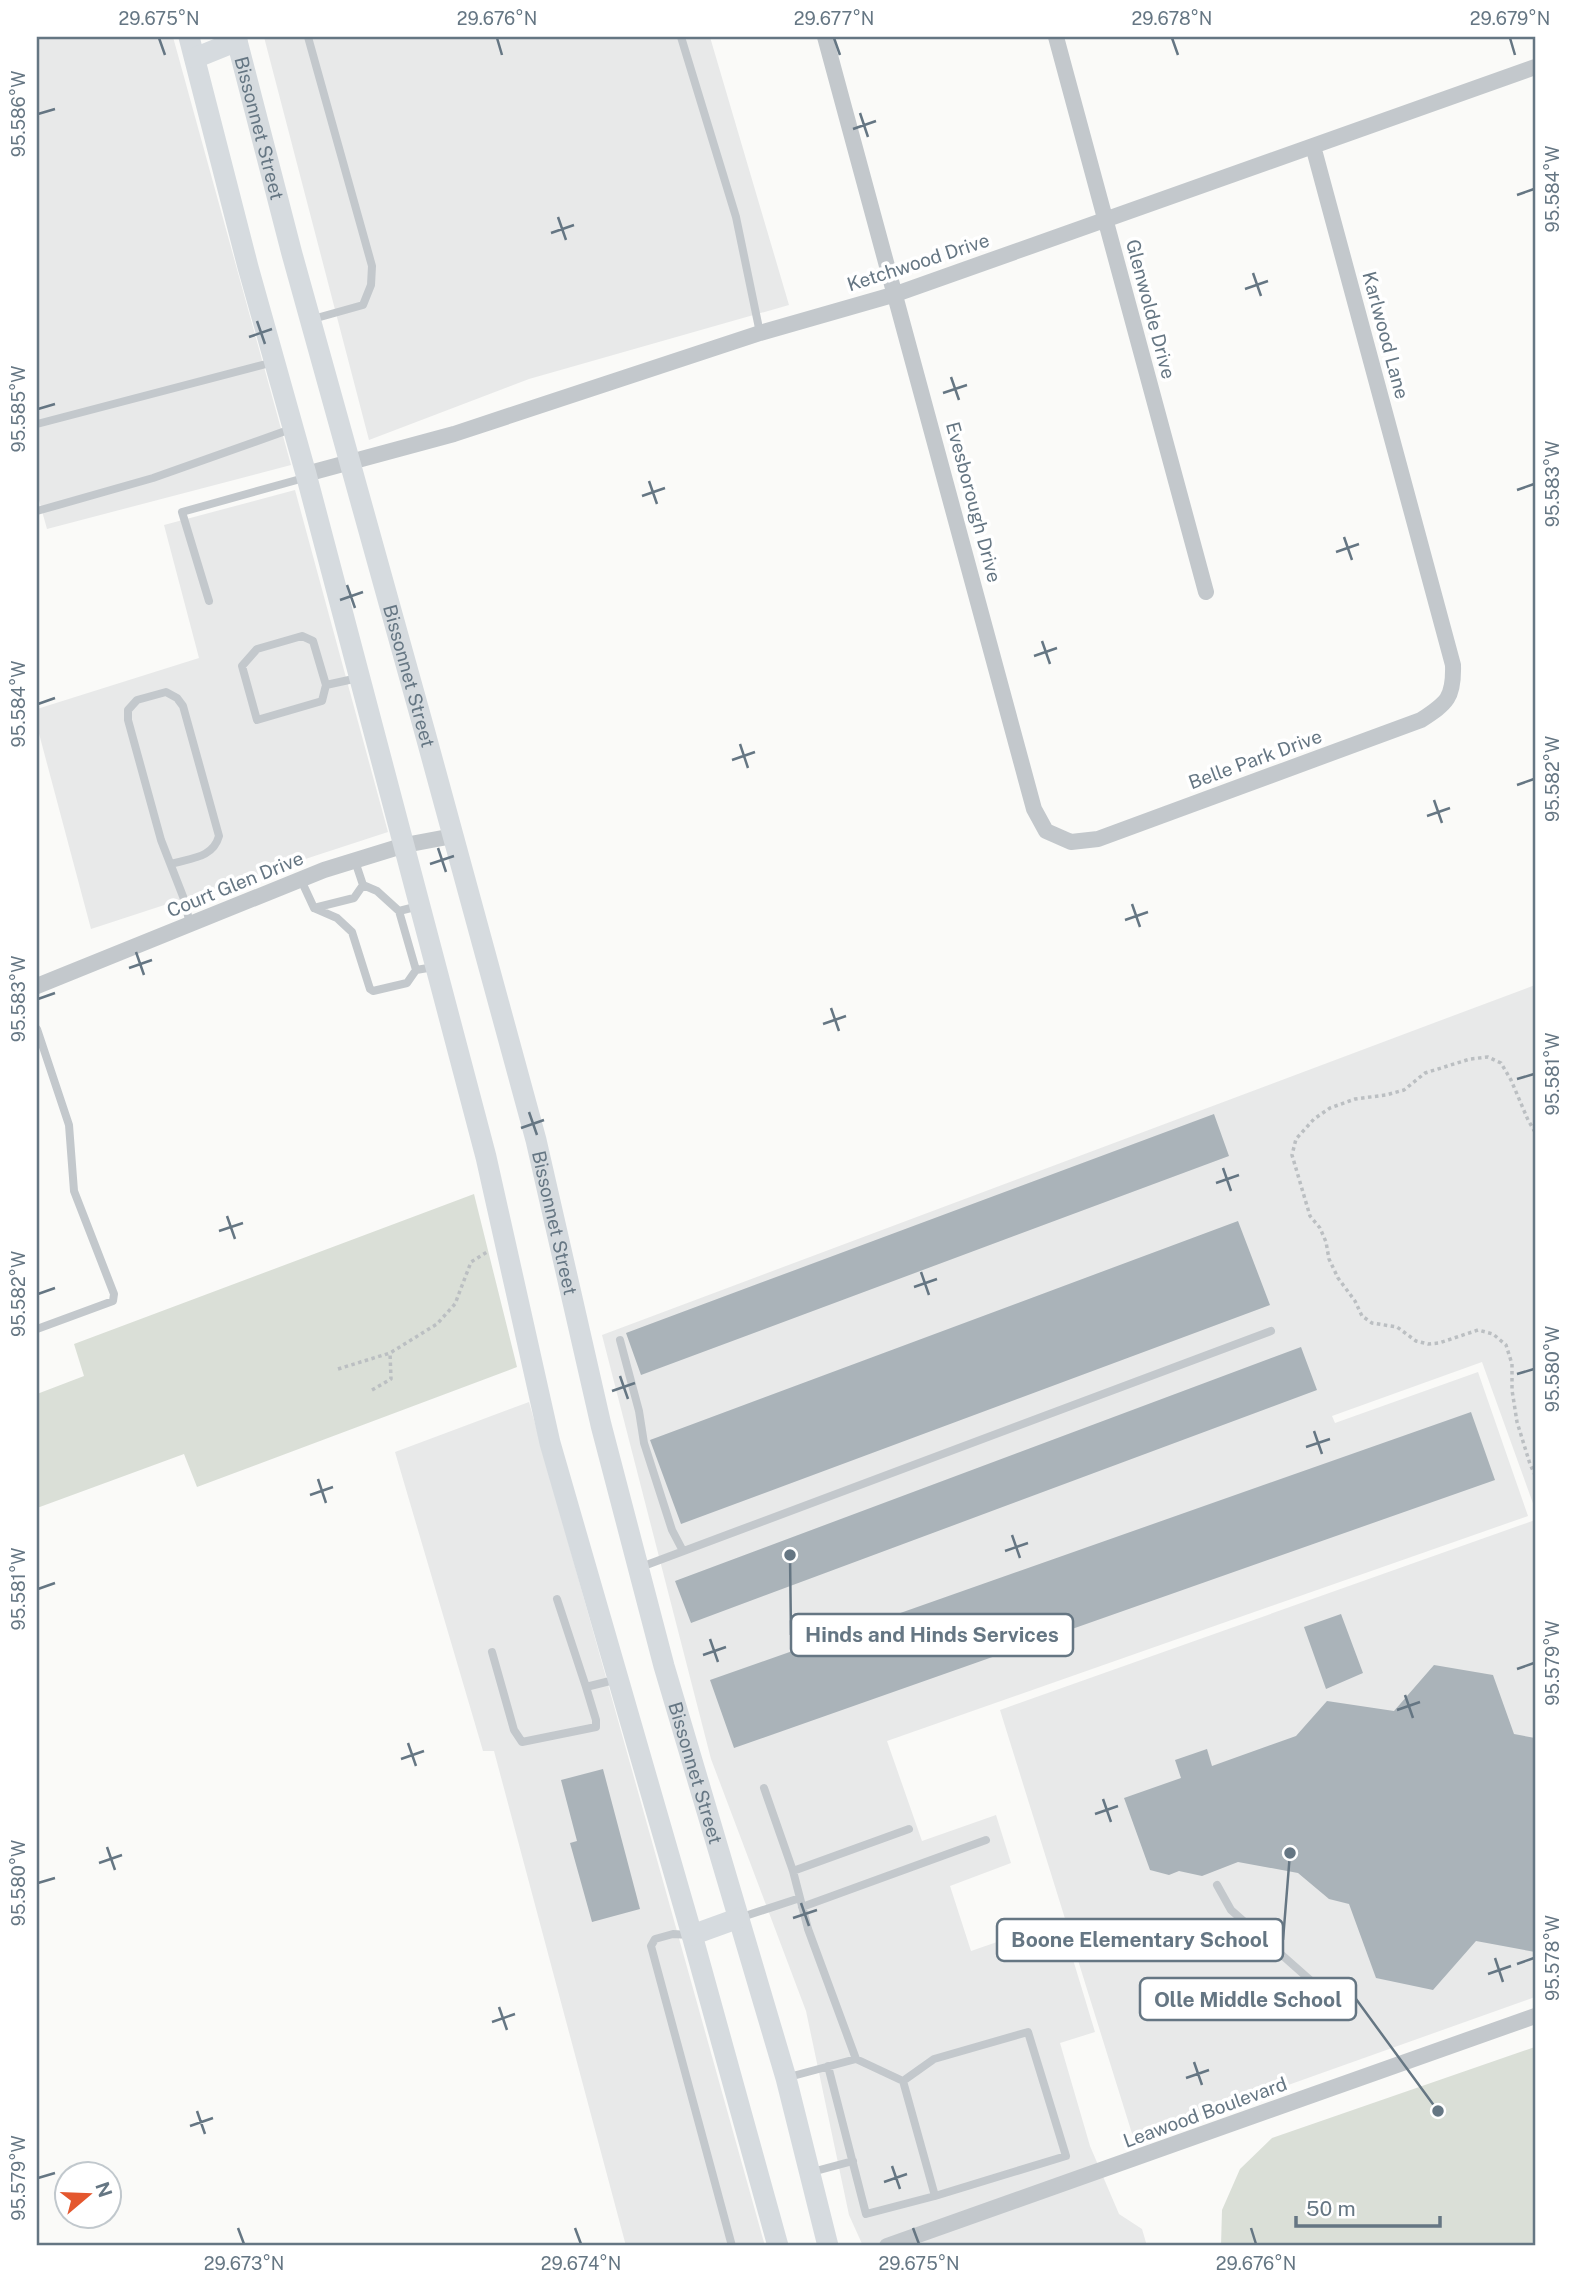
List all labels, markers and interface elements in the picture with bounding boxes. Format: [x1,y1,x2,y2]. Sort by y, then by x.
text: 29.675°N [118,8,200,29]
text: 29.676°N [457,8,537,29]
text: 29.677°N [794,8,874,29]
text: 29.678°N [1132,8,1212,29]
text: 29.679°N [1470,8,1550,29]
street label: Bissonnet Street [230,54,289,202]
text: 95.586°W [8,71,29,157]
text: 95.584°W [1542,146,1563,232]
street label: Ketchwood Drive [844,229,992,295]
street label: Glenwolde Drive [1122,237,1180,381]
street label: Karlwood Lane [1358,269,1414,401]
text: 95.585°W [8,365,29,453]
street label: Evesborough Drive [942,419,1006,585]
text: 95.583°W [1542,441,1563,527]
street label: Bissonnet Street [379,602,439,750]
text: 95.584°W [8,661,29,747]
street label: Belle Park Drive [1185,725,1325,793]
text: 95.582°W [1542,736,1563,822]
street label: Court Glen Drive [164,847,306,921]
text: 95.583°W [8,956,29,1042]
text: 95.581°W [1542,1033,1563,1115]
street label: Bissonnet Street [528,1149,582,1297]
text: 95.582°W [8,1251,29,1337]
text: 95.580°W [1542,1326,1563,1412]
text: 95.581°W [8,1548,29,1630]
callout: Hinds and Hinds Services [791,1614,1073,1656]
text: 95.579°W [1542,1620,1563,1706]
text: Hinds and Hinds Services [805,1622,1059,1647]
street label: Bissonnet Street [664,1699,727,1847]
text: 95.580°W [8,1840,29,1926]
text: 95.578°W [1542,1915,1563,2001]
callout: Boone Elementary School [997,1919,1283,1961]
text: Boone Elementary School [1011,1927,1269,1952]
callout: Olle Middle School [1140,1978,1356,2020]
text: Olle Middle School [1154,1987,1342,2012]
street label: Leawood Boulevard [1120,2072,1290,2152]
text: 95.579°W [8,2135,29,2221]
north arrow [52,2160,122,2230]
text: N [91,2179,117,2200]
scale bar [1296,2185,1439,2229]
text: 50 m [1306,2196,1356,2221]
text: 29.673°N [204,2253,284,2274]
text: 29.674°N [541,2253,621,2274]
text: 29.675°N [878,2253,960,2274]
text: 29.676°N [1216,2253,1296,2274]

